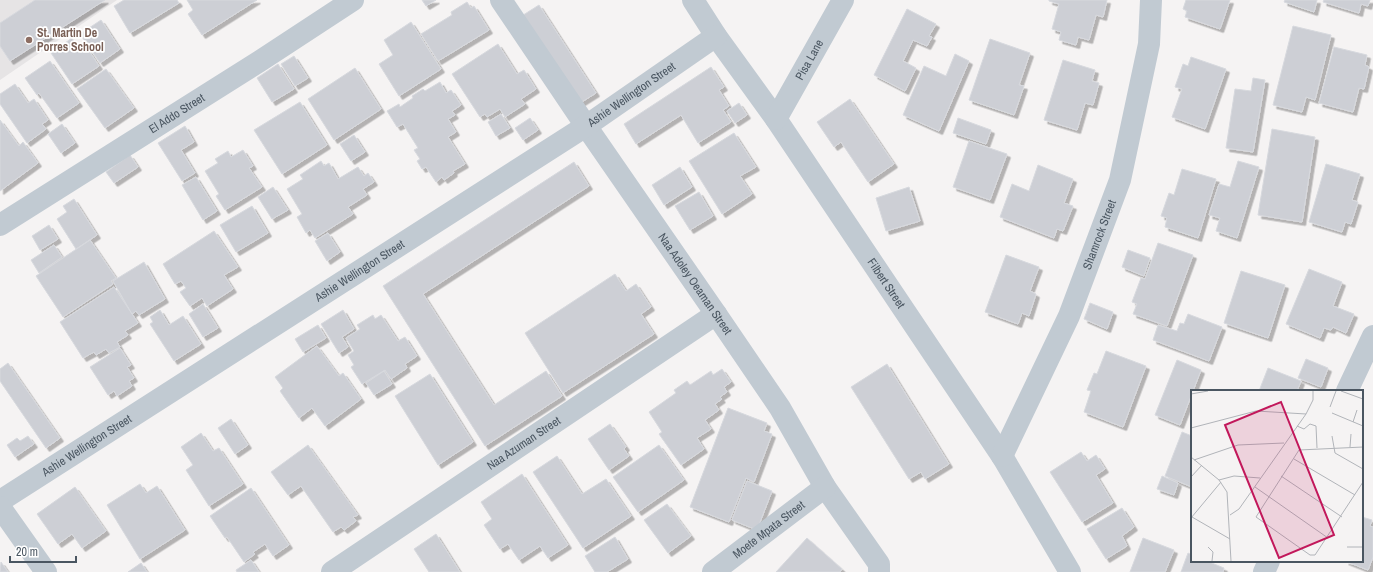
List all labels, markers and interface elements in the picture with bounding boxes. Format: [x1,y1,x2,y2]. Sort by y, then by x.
place label: St. Martin De Porres School [37,25,104,55]
marker: St. Martin De Porres School [24,35,34,45]
street label: Pisa Lane [791,36,827,83]
street label: Ashie Wellington Street [584,58,679,131]
street label: El Addo Street [146,90,208,137]
street label: Shamrock Street [1079,197,1120,272]
street label: Naa Adoley Oeaman Street [654,230,736,338]
street label: Ashie Wellington Street [311,236,408,306]
street label: Filbert Street [864,255,909,312]
inset map [1191,390,1363,562]
street label: Ashie Wellington Street [38,411,135,481]
street label: Naa Azuman Street [484,413,564,474]
street label: Moete Mpata Street [729,497,808,562]
scale bar [10,538,76,564]
text: 20 m [16,544,38,560]

